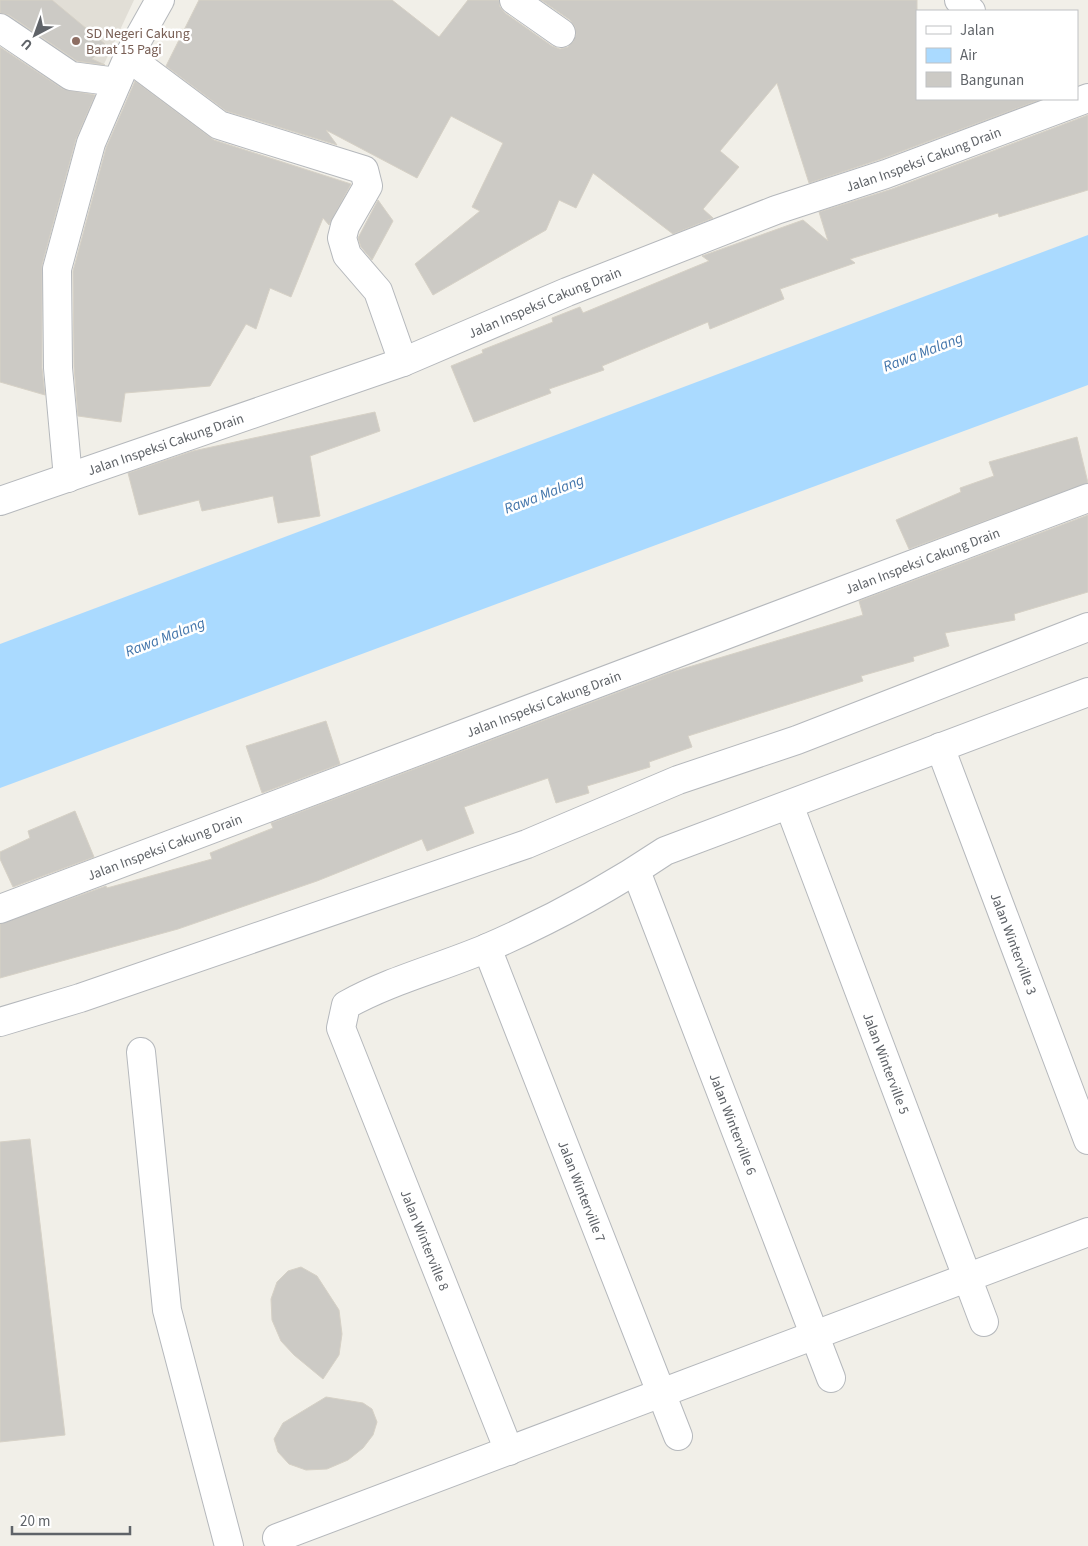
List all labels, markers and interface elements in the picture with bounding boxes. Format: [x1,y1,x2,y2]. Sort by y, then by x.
north arrow [10,10,60,60]
legend [916,10,1078,100]
text: Jalan [960,20,994,41]
place label: SD Negeri Cakung Barat 15 Pagi [86,24,190,60]
text: U [17,33,37,55]
marker: SD Negeri Cakung Barat 15 Pagi [70,35,82,47]
text: Air [960,45,978,66]
text: Bangunan [960,70,1024,91]
street label: Jalan Inspeksi Cakung Drain [843,123,1004,198]
street label: Jalan Inspeksi Cakung Drain [465,263,625,344]
water label: Rawa Malang [880,328,966,377]
street label: Jalan Inspeksi Cakung Drain [85,409,247,481]
water label: Rawa Malang [501,470,587,519]
street label: Jalan Inspeksi Cakung Drain [842,523,1003,600]
water label: Rawa Malang [122,613,208,662]
street label: Jalan Inspeksi Cakung Drain [463,666,624,743]
street label: Jalan Inspeksi Cakung Drain [85,809,245,886]
street label: Jalan Winterville 3 [985,890,1041,998]
street label: Jalan Winterville 5 [857,1010,914,1118]
street label: Jalan Winterville 6 [704,1070,761,1178]
street label: Jalan Winterville 7 [552,1138,610,1245]
street label: Jalan Winterville 8 [395,1187,453,1294]
scale bar [12,1504,130,1536]
text: 20 m [20,1511,50,1532]

